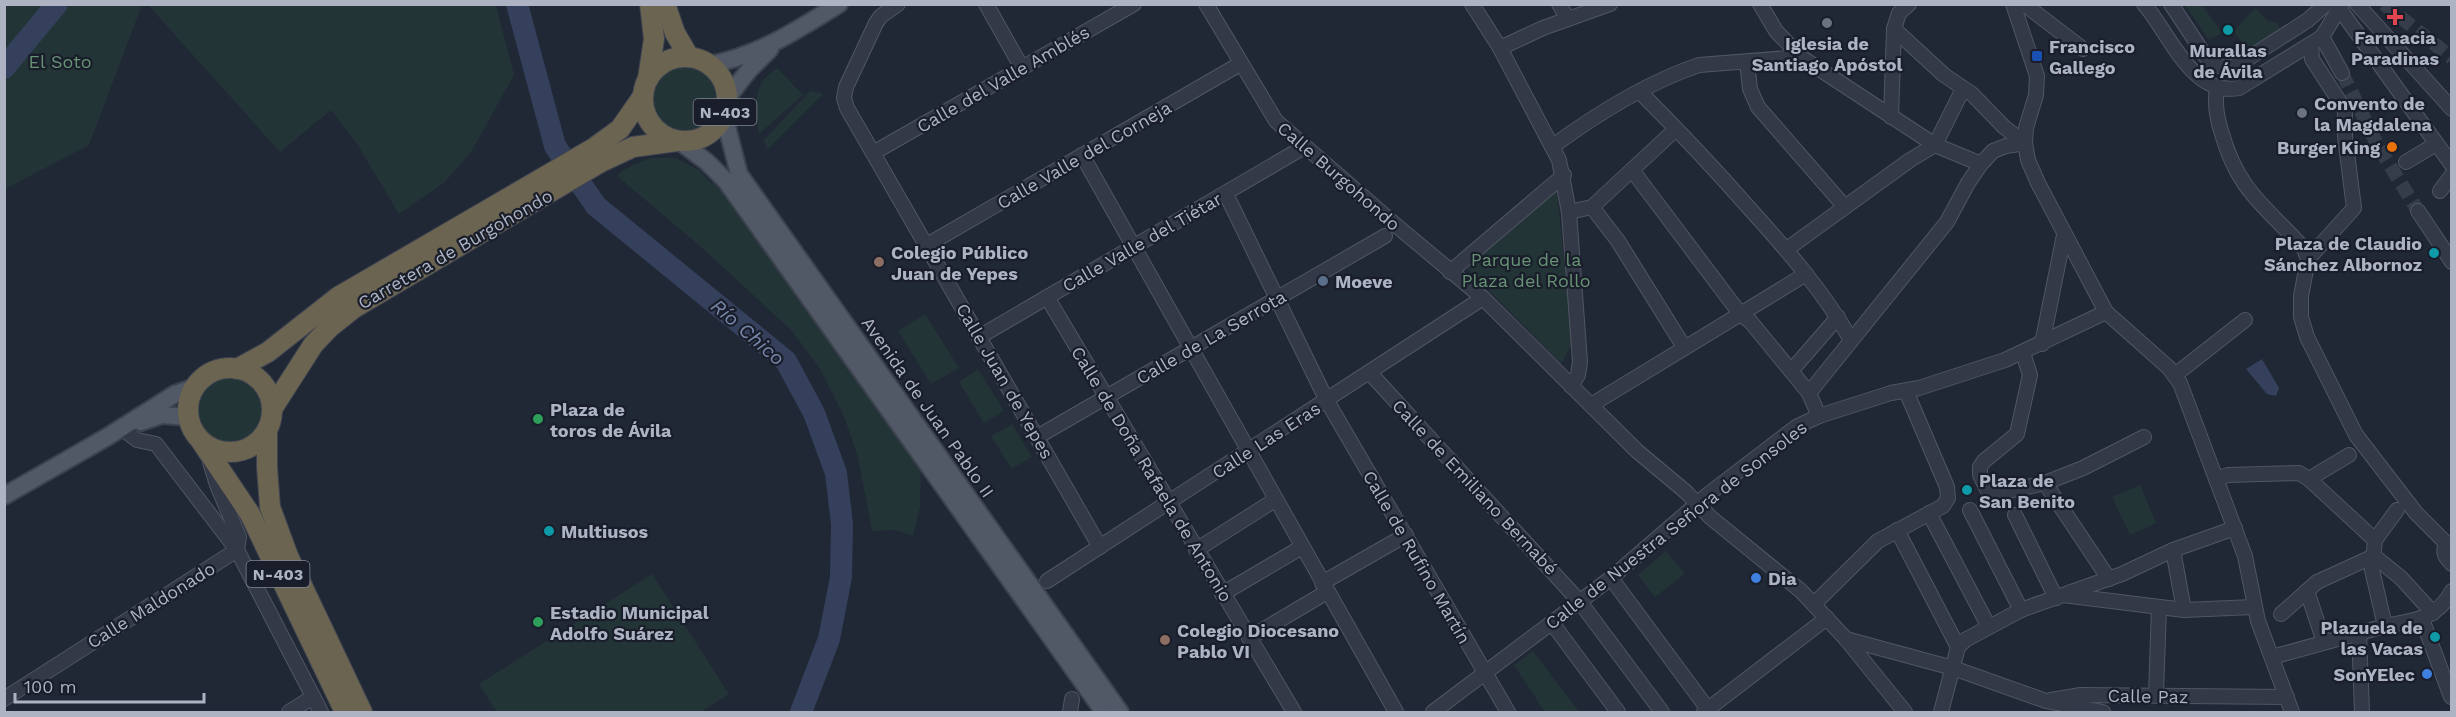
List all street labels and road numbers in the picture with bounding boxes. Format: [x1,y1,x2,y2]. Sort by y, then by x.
street label: Calle del Valle Amblés [913,21,1093,137]
street label: Calle Valle del Corneja [993,97,1175,213]
road number: N-403 [694,99,756,125]
street label: Calle Burgohondo [1273,117,1405,235]
street label: Carretera de Burgohondo [354,185,556,313]
street label: Calle Valle del Tiétar [1059,188,1225,296]
street label: Calle de La Serrota [1132,286,1290,388]
street label: Calle Juan de Yepes [952,300,1058,462]
street label: Avenida de Juan Pablo II [858,313,998,501]
street label: Calle de Doña Rafaela de Antonio [1067,342,1237,606]
street label: Calle de Emiliano Bernabé [1388,395,1562,579]
street label: Calle Las Eras [1208,397,1324,483]
street label: Calle de Nuestra Señora de Sonsoles [1541,416,1811,634]
street label: Calle de Rufino Martín [1359,467,1475,647]
street label: Calle Maldonado [83,557,219,653]
road number: N-403 [246,561,310,587]
street label: Calle Paz [2107,685,2189,707]

